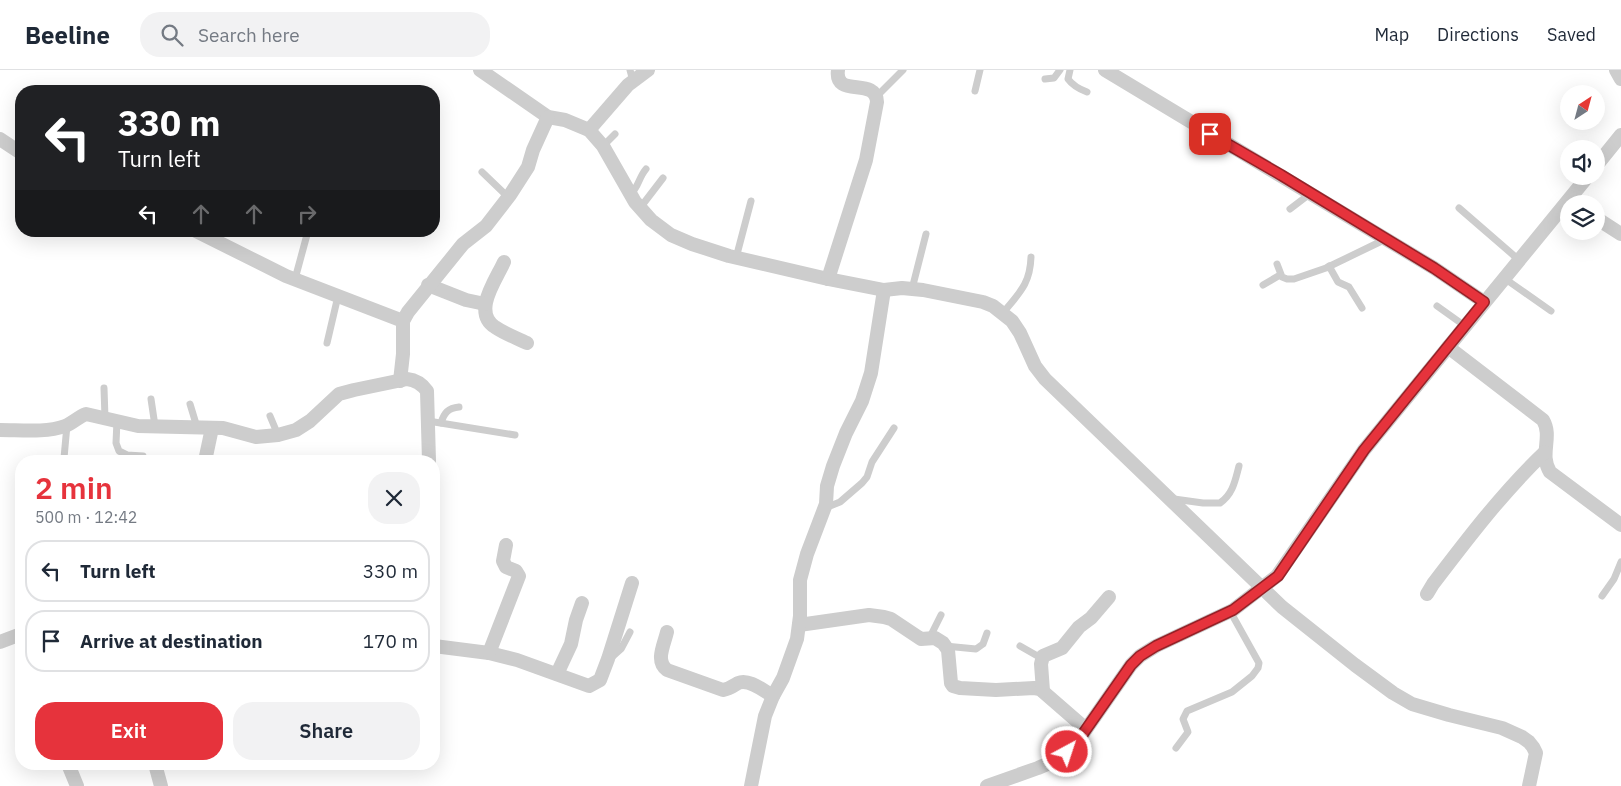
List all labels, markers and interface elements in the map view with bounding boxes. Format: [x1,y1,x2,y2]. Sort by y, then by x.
search box [140,12,490,57]
text: Beeline [25,19,110,51]
icon: search [158,21,186,49]
text: Search here [198,23,300,47]
text: Map [1374,23,1409,46]
text: Directions [1437,23,1519,46]
text: Saved [1547,23,1596,46]
north arrow [1560,85,1605,130]
map controls [1560,85,1605,240]
text: 330 m [118,100,221,146]
icon: left [35,105,100,170]
pin [1189,113,1231,155]
icon: arrive [1196,120,1224,148]
button: sound [1560,140,1605,185]
text: Turn left [118,144,201,173]
button: layers [1560,195,1605,240]
icon: left [134,200,162,228]
icon: ahead [187,200,215,228]
icon: ahead [240,200,268,228]
icon: right [293,200,321,228]
text: 2 min [35,468,113,507]
button: close [368,472,420,524]
text: 500 m · 12:42 [35,507,137,527]
icon: left [37,557,65,585]
text: Turn left [80,559,156,583]
text: 330 m [363,559,418,583]
icon: arrive [37,627,65,655]
text: Arrive at destination [80,629,263,653]
text: 170 m [363,629,418,653]
button: Exit [35,702,223,760]
button: Share [233,702,420,760]
position arrow [1040,725,1092,777]

